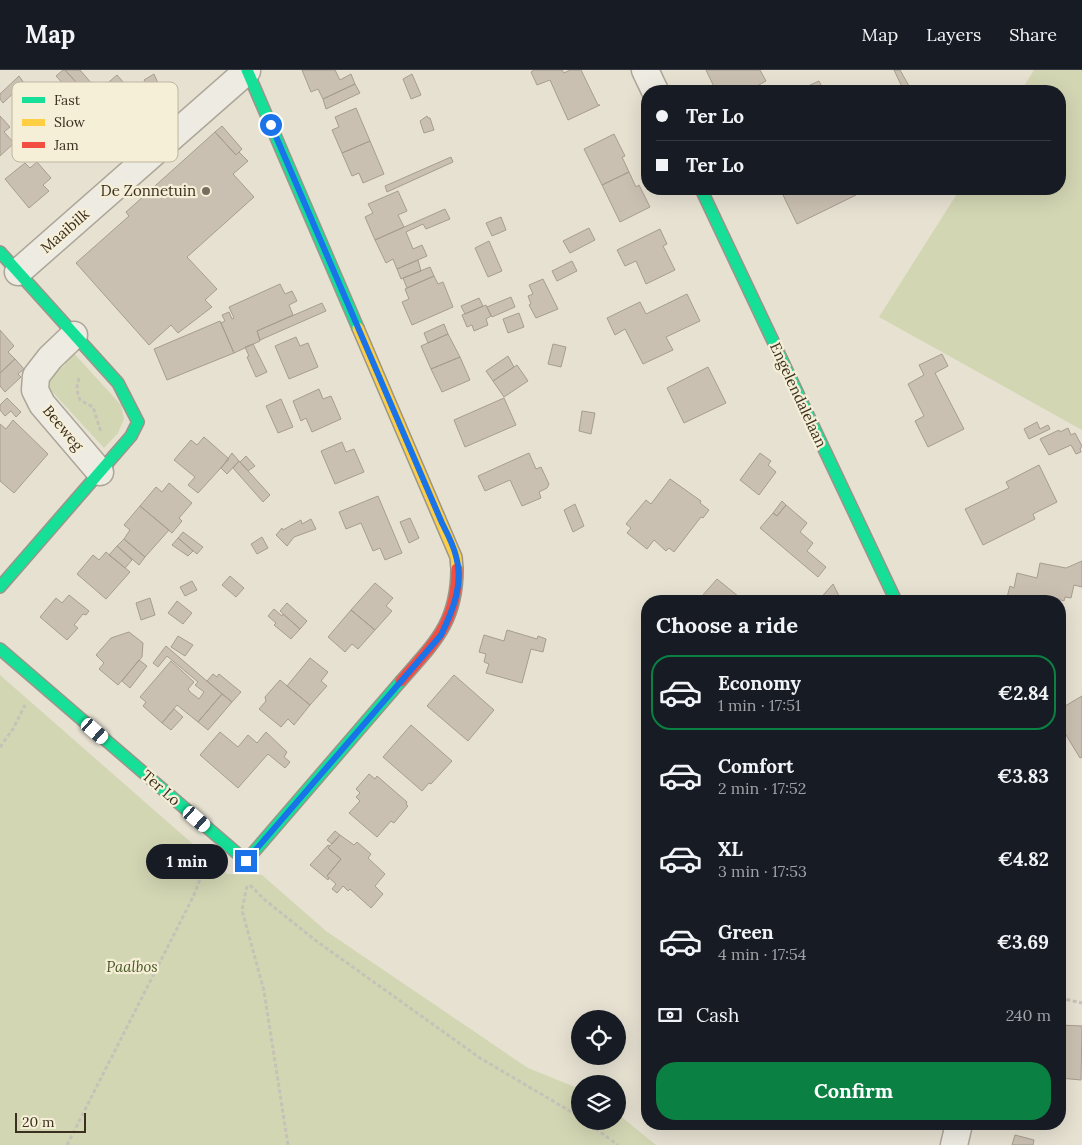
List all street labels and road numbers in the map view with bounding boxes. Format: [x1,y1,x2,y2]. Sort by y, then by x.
street label: Maaibilk [36,204,93,257]
street label: Engelendalelaan [766,339,831,450]
street label: Beeweg [39,401,88,455]
street label: Ter Lo [138,766,185,810]

